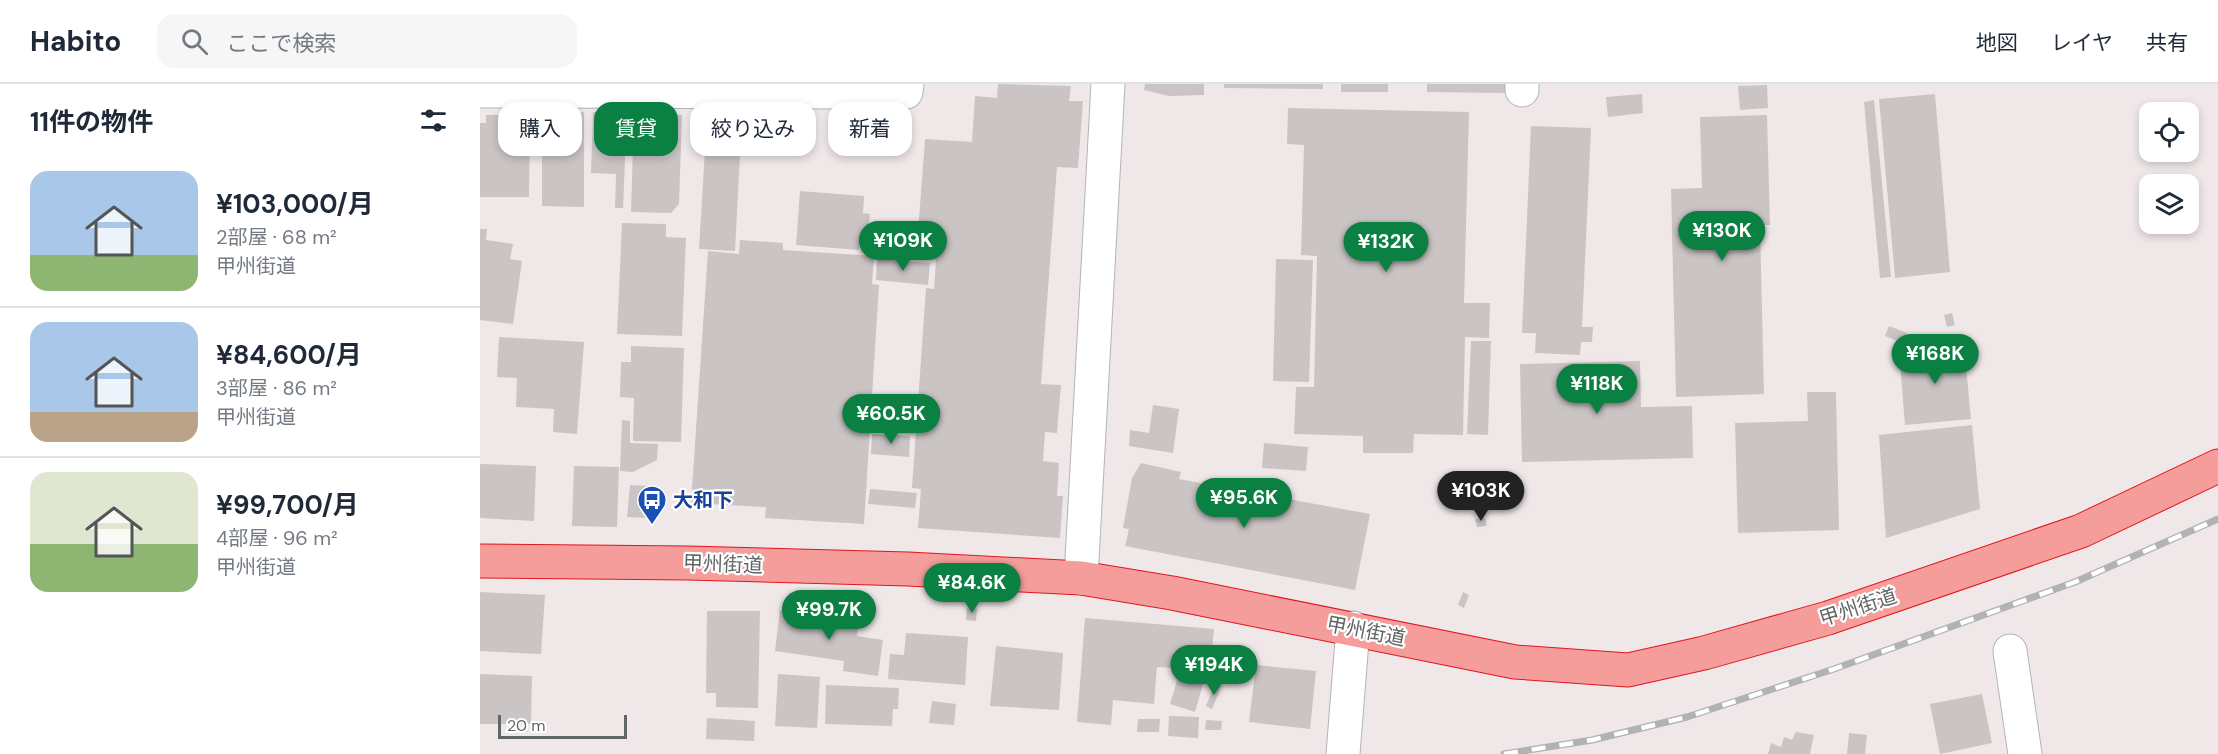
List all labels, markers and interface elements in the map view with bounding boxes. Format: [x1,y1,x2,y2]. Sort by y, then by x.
search box [157,14,577,68]
text: Habito [30,23,121,60]
icon: search [178,25,211,58]
text: ここで検索 [226,29,336,58]
text: 地図 [1976,29,2018,57]
text: レイヤ [2051,29,2113,57]
text: 共有 [2146,29,2188,57]
chip: 購入 [498,102,582,156]
chip: 賃貸 [594,102,678,156]
chip: 絞り込み [690,102,816,156]
chip: 新着 [828,102,912,156]
map controls [2139,102,2199,234]
button: locate [2139,102,2199,162]
icon: filters [417,104,450,137]
text: 11件の物件 [30,105,153,139]
button: layers [2139,174,2199,234]
text: ¥103,000/月 [216,187,374,221]
icon: home [78,195,150,267]
pin: ¥130K [1680,211,1764,262]
text: ¥130K [1692,217,1752,243]
pin: ¥109K [861,221,945,272]
pin: ¥132K [1344,222,1428,273]
text: 2部屋 · 68 m² [216,224,337,250]
text: ¥109K [873,227,933,253]
text: ¥132K [1358,228,1414,254]
text: 甲州街道 [216,253,296,279]
pin: ¥168K [1893,334,1977,385]
text: ¥84,600/月 [216,338,362,372]
text: ¥168K [1906,340,1964,366]
icon: home [78,346,150,418]
pin: ¥118K [1555,364,1639,415]
text: ¥118K [1570,370,1624,396]
text: 3部屋 · 86 m² [216,375,337,401]
pin: ¥60.5K [842,394,940,445]
text: ¥60.5K [856,400,926,426]
text: 甲州街道 [216,404,296,430]
pin: ¥103K [1439,471,1523,522]
text: ¥103K [1451,477,1511,503]
pin: ¥95.6K [1195,478,1293,529]
bus stop icon: 大和下 [636,484,668,526]
text: ¥95.6K [1210,484,1278,510]
place label: 大和下 [673,487,733,513]
text: ¥99,700/月 [216,488,359,522]
icon: home [78,496,150,568]
text: 4部屋 · 96 m² [216,525,338,551]
street label: 甲州街道 [683,550,763,578]
text: 甲州街道 [216,554,296,580]
pin: ¥84.6K [923,563,1021,614]
text: ¥84.6K [938,569,1006,595]
street label: 甲州街道 [1816,582,1900,632]
pin: ¥99.7K [780,590,878,641]
text: ¥99.7K [796,596,862,622]
street label: 甲州街道 [1324,611,1408,651]
pin: ¥194K [1172,645,1256,696]
text: ¥194K [1184,651,1244,677]
scale bar [498,712,627,740]
text: 20 m [507,715,546,736]

